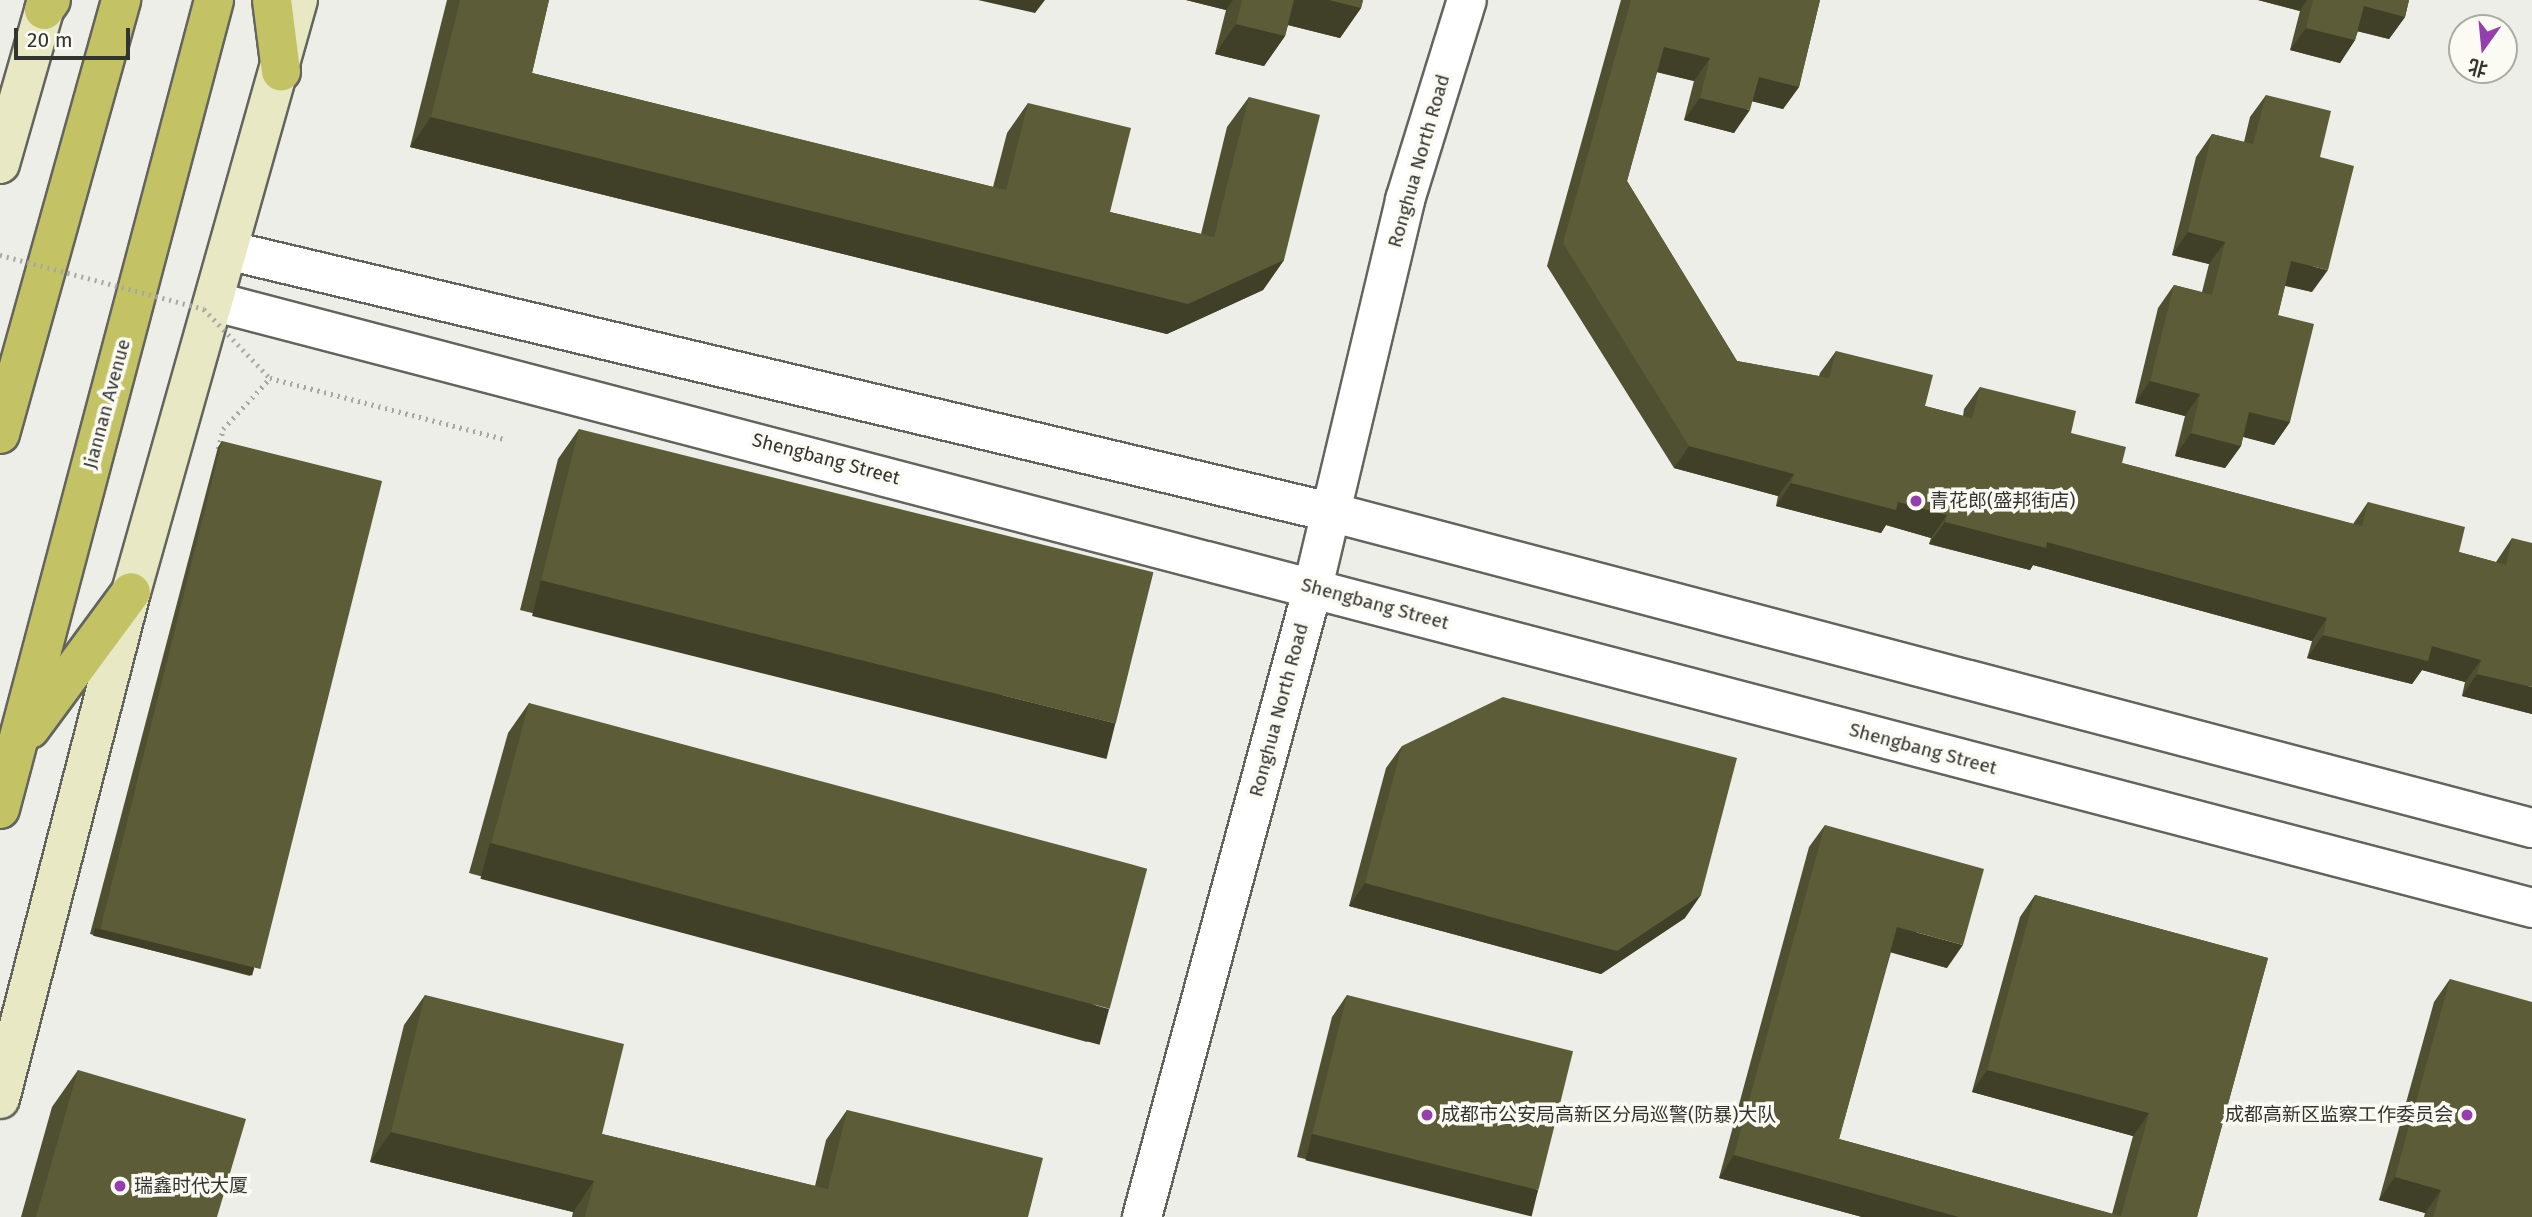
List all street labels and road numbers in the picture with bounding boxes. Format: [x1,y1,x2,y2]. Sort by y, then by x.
street label: Ronghua North Road [1383,72,1455,250]
street label: Jiannan Avenue [79,337,135,471]
street label: Shengbang Street [750,428,902,490]
street label: Shengbang Street [1299,573,1451,635]
street label: Ronghua North Road [1245,621,1313,799]
street label: Shengbang Street [1847,718,1999,780]

